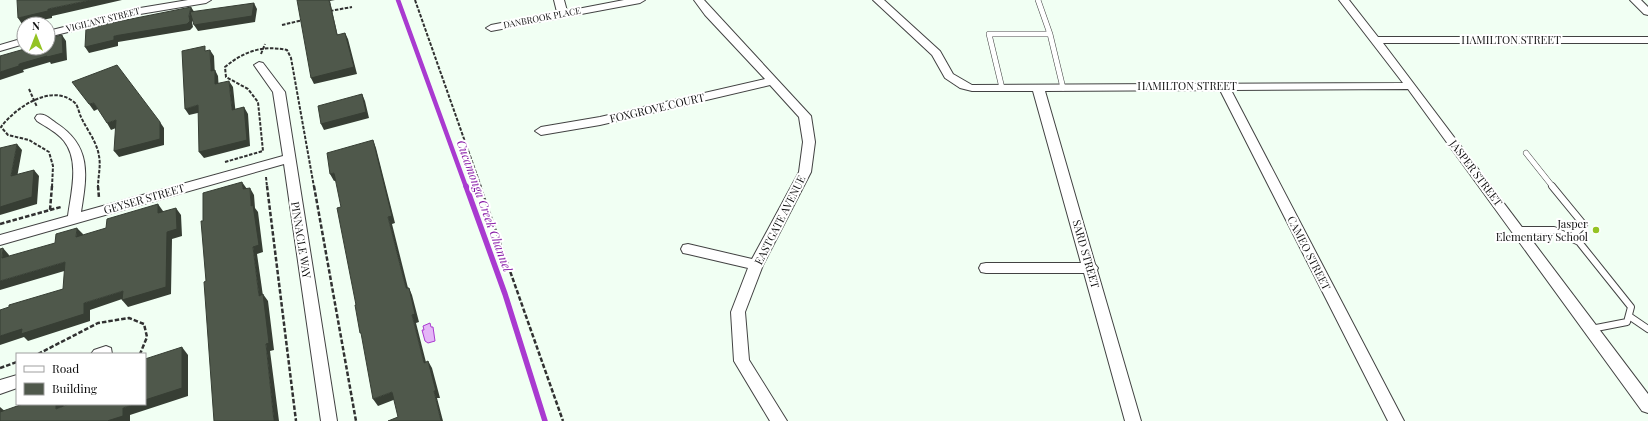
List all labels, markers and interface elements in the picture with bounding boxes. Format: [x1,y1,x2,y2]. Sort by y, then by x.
street label: VIGILANT STREET [64,4,141,34]
street label: DANBROOK PLACE [502,4,582,30]
north arrow [16,16,56,56]
text: N [32,18,40,33]
street label: HAMILTON STREET [1461,32,1561,47]
street label: HAMILTON STREET [1137,78,1237,93]
street label: FOXGROVE COURT [608,89,706,126]
street label: JASPER STREET [1446,136,1506,209]
water label: Cucamonga Creek Channel [454,138,516,274]
street label: EASTGATE AVENUE [751,172,809,267]
street label: GEYSER STREET [102,180,186,217]
street label: PINNACLE WAY [288,200,315,280]
street label: CAMEO STREET [1284,213,1335,293]
place label: Jasper Elementary School [1496,216,1588,244]
street label: SARD STREET [1070,218,1103,290]
marker: Jasper Elementary School [1591,225,1601,235]
legend [16,353,146,405]
text: Road [52,360,79,376]
text: Building [52,380,98,396]

